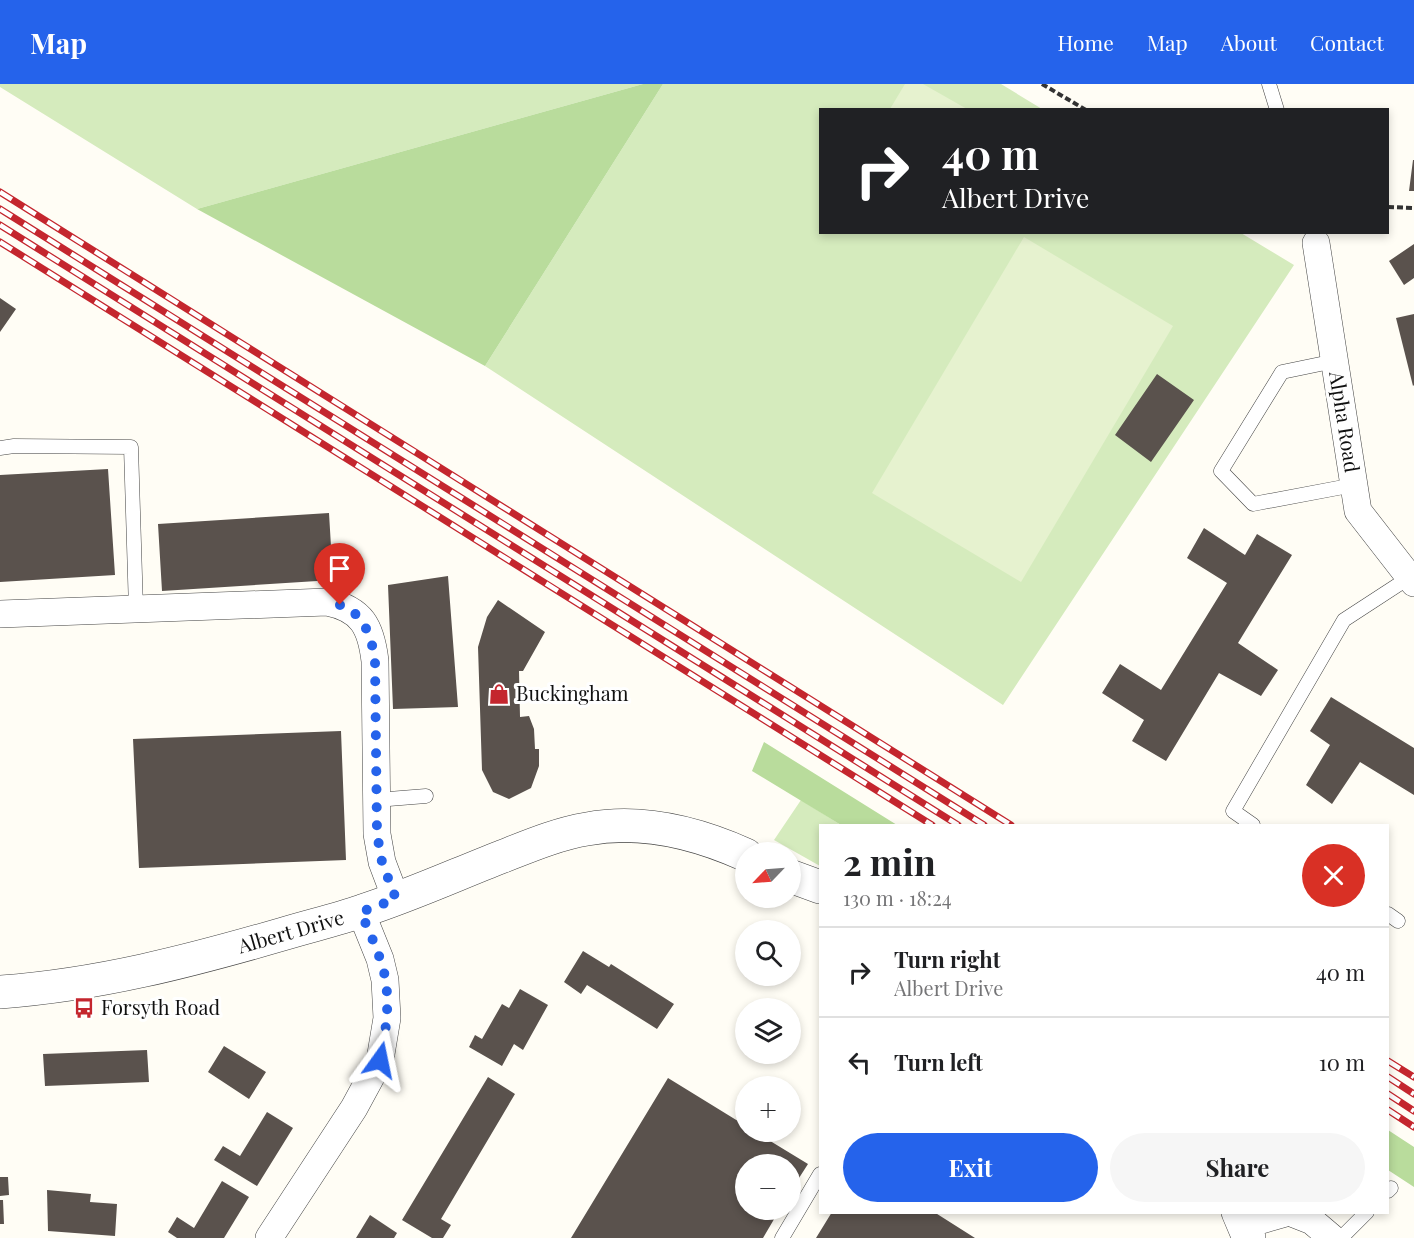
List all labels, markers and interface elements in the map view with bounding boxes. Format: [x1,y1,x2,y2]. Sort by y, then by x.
text: Map [30,24,87,61]
text: Home [1058,28,1114,56]
text: Map [1147,28,1188,56]
text: About [1221,28,1277,56]
text: Contact [1310,28,1384,56]
text: 40 m [942,125,1039,181]
icon: right [843,132,921,210]
text: Albert Drive [942,179,1090,215]
street label: Alpha Road [1324,368,1367,475]
pin [314,543,365,605]
icon: arrive [323,552,356,585]
place label: Buckingham [516,679,629,706]
shop icon: Buckingham [487,682,511,706]
text: 2 min [843,837,936,885]
north arrow [735,842,801,908]
map controls [735,842,801,1220]
button: close [1302,844,1365,907]
text: 130 m · 18:24 [843,884,952,911]
street label: Albert Drive [233,903,347,959]
button: search [735,920,801,986]
text: Turn right [894,944,1000,974]
icon: right [843,956,876,989]
text: 40 m [1316,957,1365,987]
text: Albert Drive [894,974,1003,1001]
place label: Forsyth Road [101,993,220,1020]
bus stop icon: Forsyth Road [72,996,96,1020]
button: layers [735,998,801,1064]
position arrow [348,1028,412,1092]
icon: left [843,1046,876,1079]
text: Turn left [894,1047,983,1077]
text: 10 m [1319,1047,1365,1077]
button: + [735,1076,801,1142]
button: Exit [843,1133,1098,1202]
button: Share [1110,1133,1365,1202]
button: − [735,1154,801,1220]

